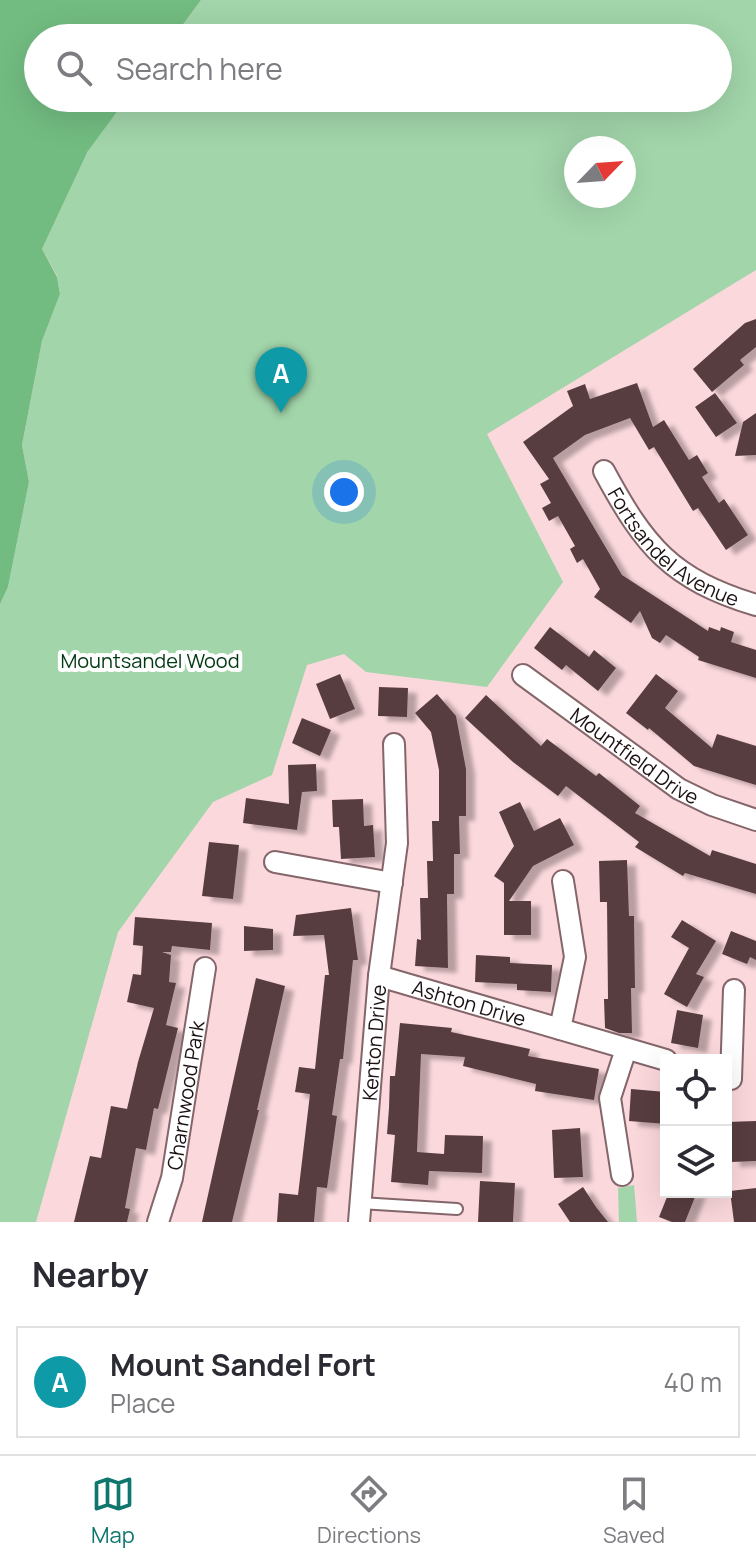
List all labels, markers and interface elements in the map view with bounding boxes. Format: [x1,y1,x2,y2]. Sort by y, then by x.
search box [24,24,732,112]
icon: search [52,46,96,90]
text: Search here [116,48,283,89]
north arrow [564,136,636,208]
pin: A [255,347,307,413]
your location [324,472,364,512]
street label: Fortsandel Avenue [602,482,743,612]
park label: Mountsandel Wood [60,647,240,674]
street label: Mountfield Drive [565,701,703,810]
street label: Ashton Drive [409,973,529,1032]
street label: Kenton Drive [355,983,392,1102]
street label: Charnwood Park [160,1018,210,1172]
map controls [660,1054,732,1198]
button: locate [660,1054,732,1126]
button: layers [660,1126,732,1198]
text: Nearby [32,1251,148,1297]
text: Mount Sandel Fort [110,1344,376,1385]
text: A [51,1364,69,1400]
text: 40 m [664,1364,722,1400]
text: Place [110,1385,175,1421]
tab: Map [91,1472,135,1550]
tab: Directions [317,1472,421,1550]
tab: Saved [603,1472,665,1550]

